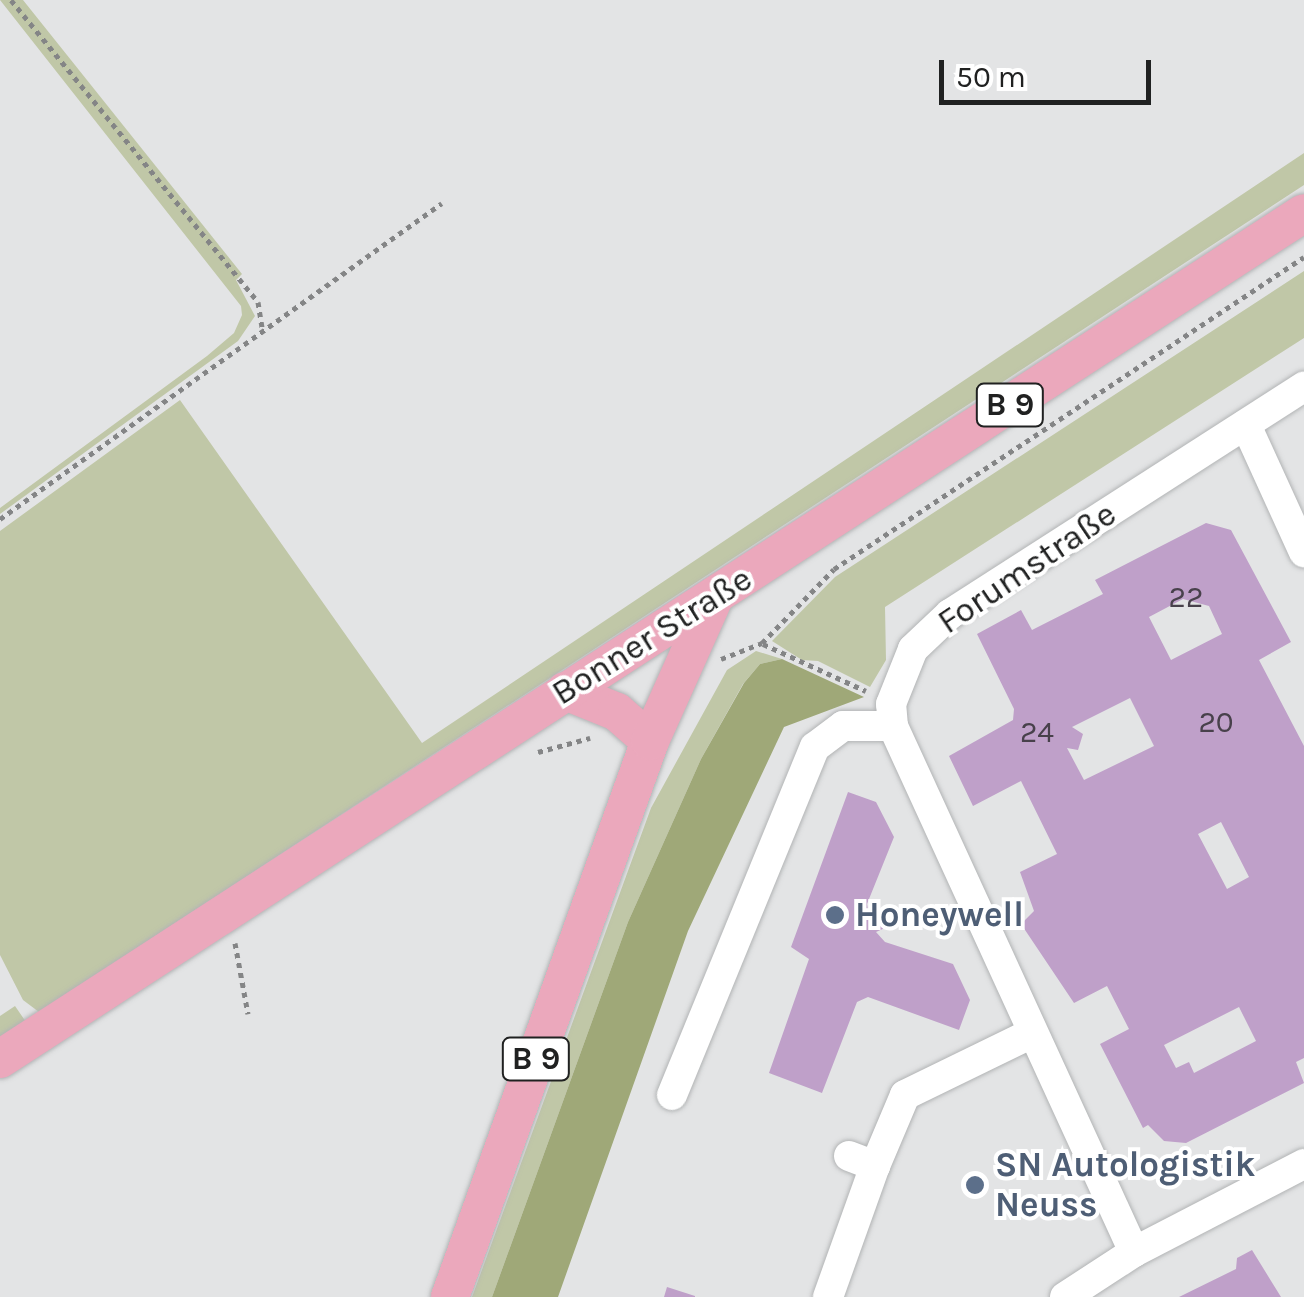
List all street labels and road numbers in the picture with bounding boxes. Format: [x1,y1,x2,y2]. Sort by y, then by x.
road number: B 9 [975,378,1045,432]
street label: Forumstraße [930,493,1124,643]
street label: Bonner Straße [544,558,760,714]
road number: B 9 [501,1032,571,1086]

